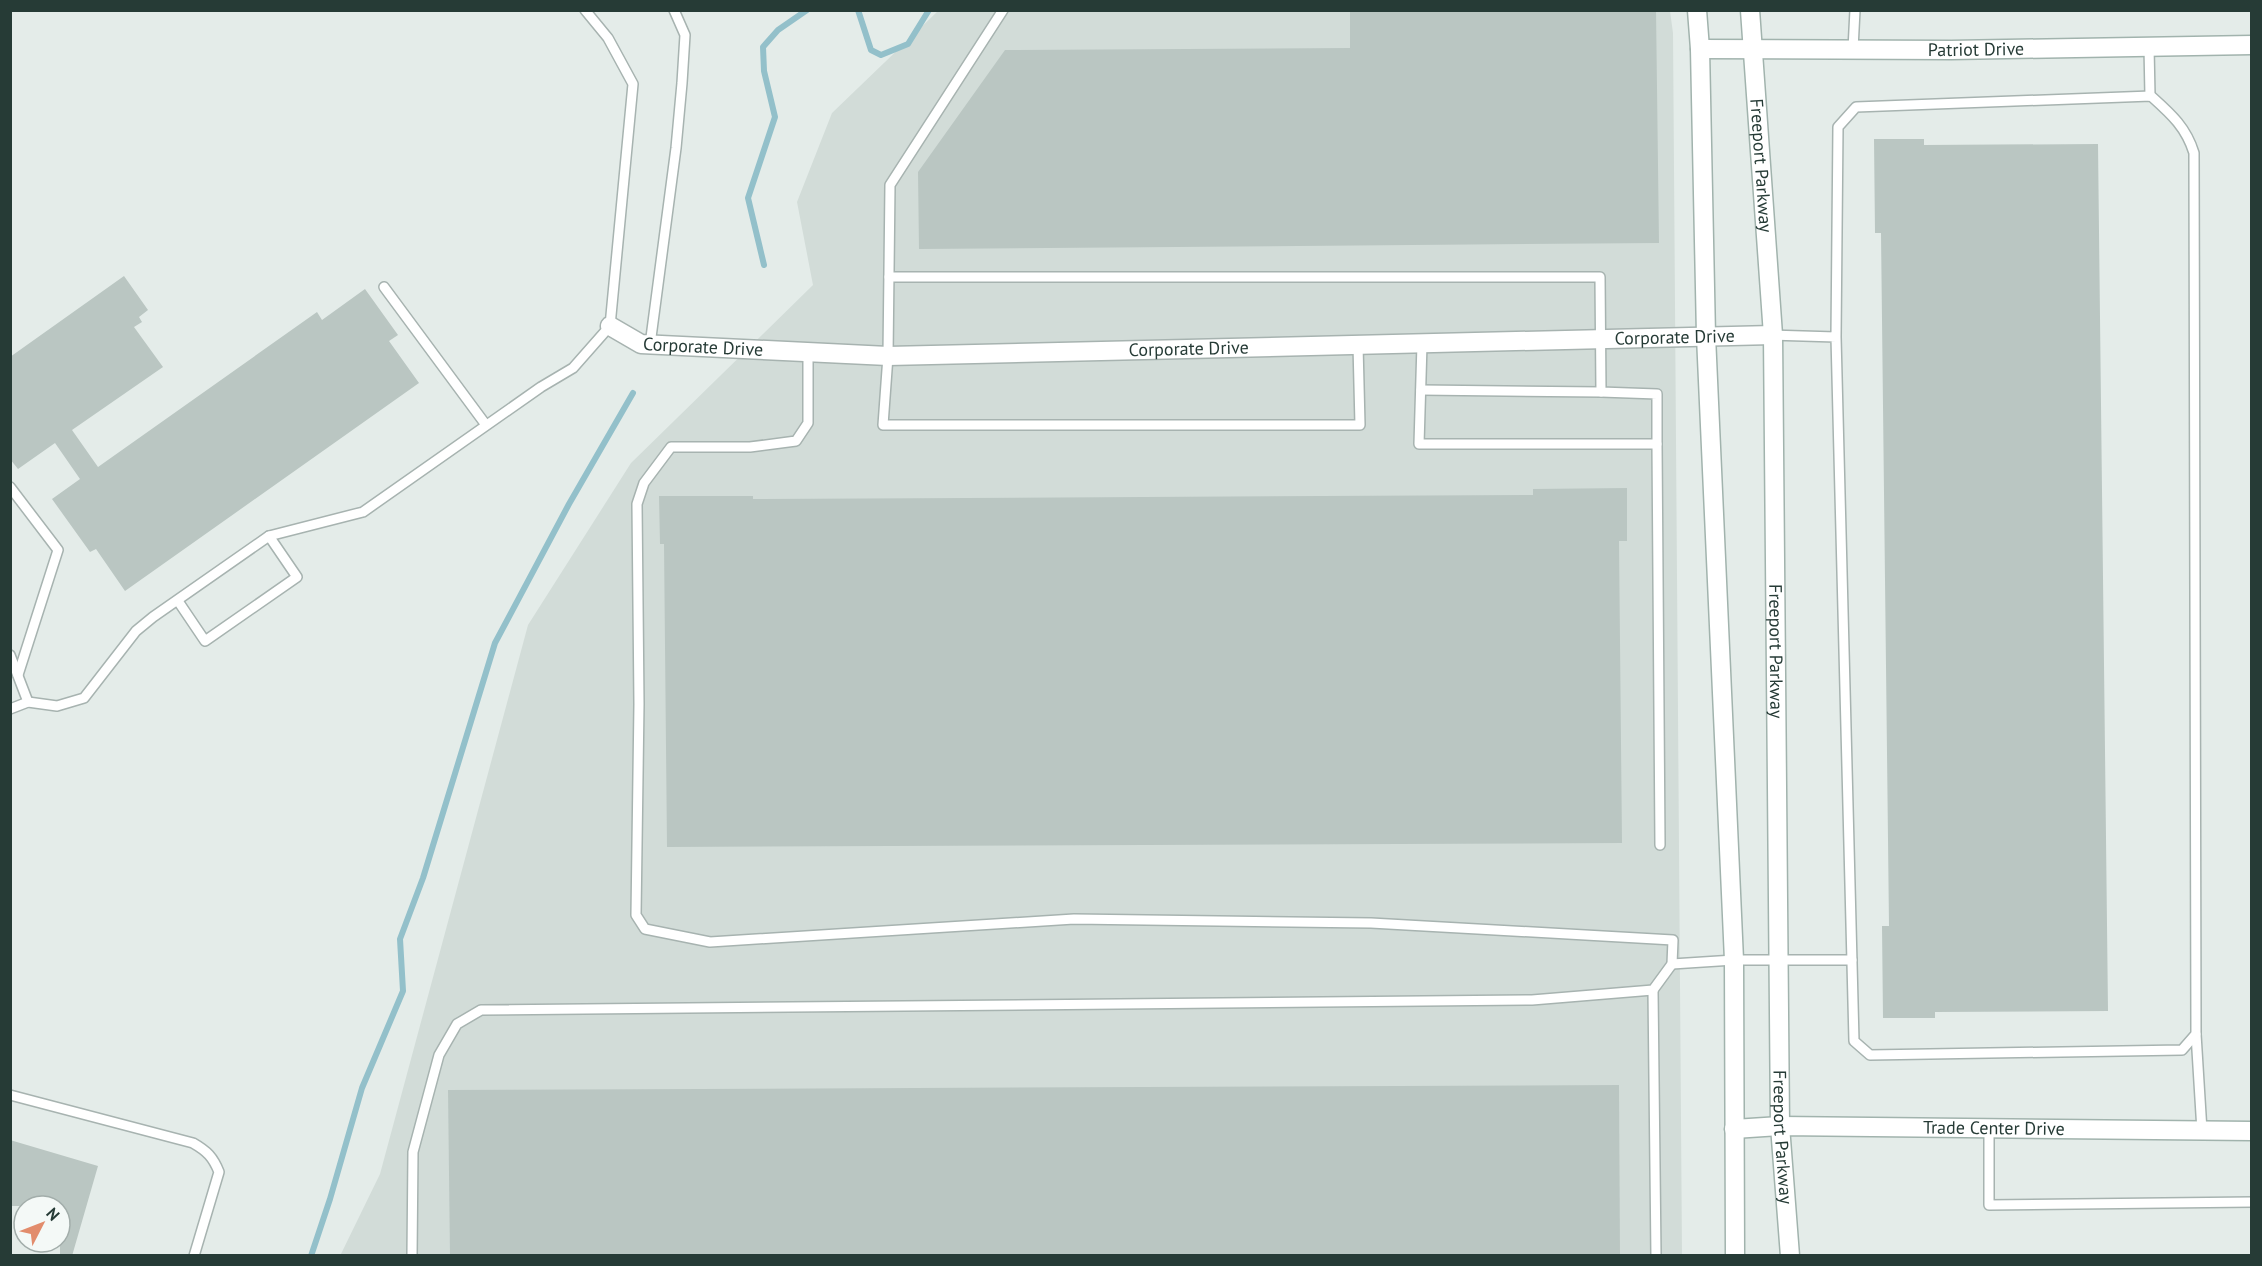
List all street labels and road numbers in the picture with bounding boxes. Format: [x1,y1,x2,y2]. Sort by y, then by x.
street label: Patriot Drive [1928,37,2024,61]
street label: Freeport Parkway [1745,98,1778,234]
street label: Corporate Drive [1614,324,1735,350]
street label: Corporate Drive [643,332,764,361]
street label: Corporate Drive [1128,335,1249,361]
street label: Freeport Parkway [1764,584,1788,719]
street label: Freeport Parkway [1769,1070,1798,1205]
street label: Trade Center Drive [1923,1116,2065,1140]

